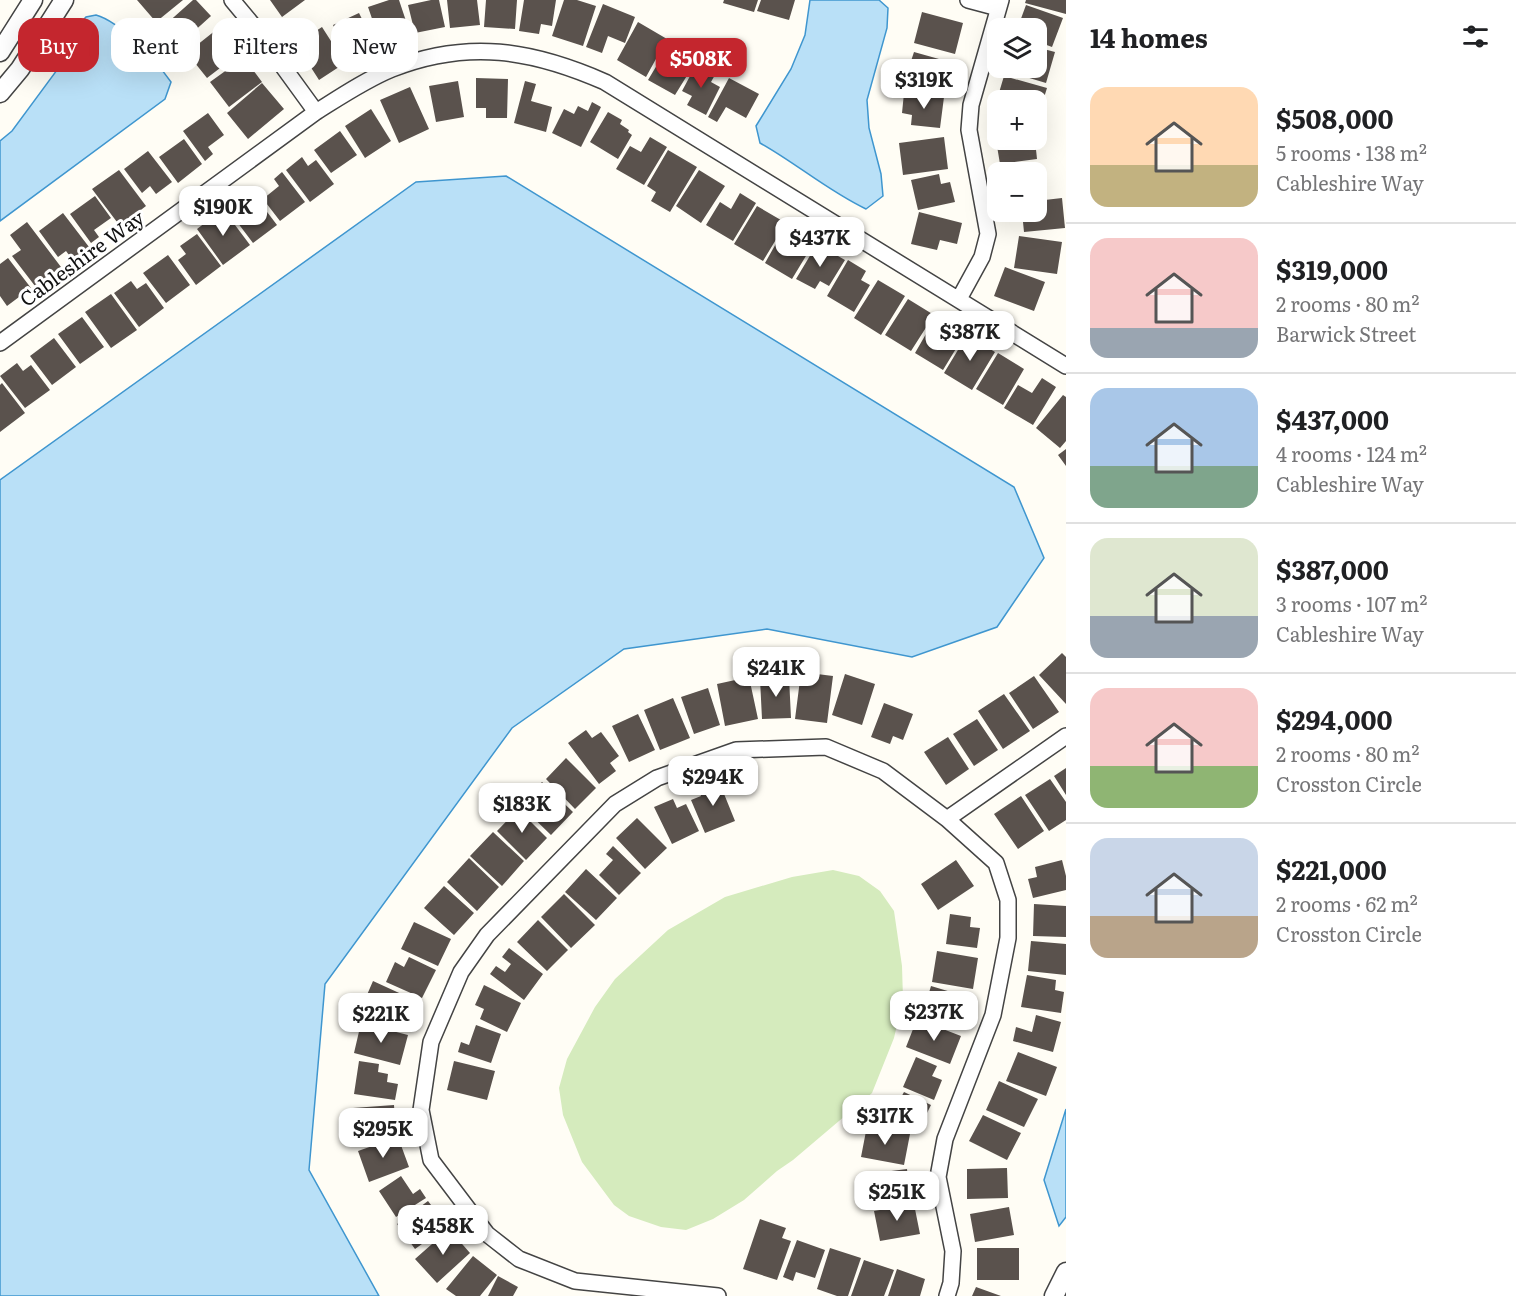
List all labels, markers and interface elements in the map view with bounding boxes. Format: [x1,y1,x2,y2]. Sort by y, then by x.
text: 14 homes [1090,17,1208,56]
chip: Buy [18,18,99,72]
chip: Rent [111,18,200,72]
chip: Filters [212,18,319,72]
chip: New [331,18,418,72]
map controls [987,18,1047,222]
button: layers [987,18,1047,78]
icon: filters [1459,20,1492,53]
pin: $508K [659,38,743,89]
text: $508K [670,42,732,72]
pin: $319K [882,59,966,110]
text: $319K [895,63,953,93]
button: + [987,90,1047,150]
text: $508,000 [1276,98,1393,137]
icon: home [1138,111,1210,183]
text: 5 rooms · 138 m² [1276,137,1427,167]
button: − [987,162,1047,222]
text: Cableshire Way [1276,167,1424,197]
pin: $190K [181,186,265,237]
text: $190K [193,190,253,220]
street label: Cableshire Way [12,201,150,313]
pin: $437K [778,217,862,268]
text: $437K [789,221,851,251]
text: $319,000 [1276,249,1388,288]
icon: home [1138,262,1210,334]
text: 2 rooms · 80 m² [1276,288,1419,318]
pin: $387K [928,311,1012,362]
text: $387K [939,315,1001,345]
text: Barwick Street [1276,318,1416,348]
text: $437,000 [1276,399,1389,438]
icon: home [1138,412,1210,484]
text: 4 rooms · 124 m² [1276,438,1427,468]
text: Cableshire Way [1276,468,1424,498]
text: $387,000 [1276,549,1389,588]
icon: home [1138,562,1210,634]
text: 3 rooms · 107 m² [1276,588,1427,618]
text: Cableshire Way [1276,618,1424,648]
pin: $241K [734,647,818,698]
text: $241K [747,651,805,681]
text: $294,000 [1276,699,1392,738]
icon: home [1138,712,1210,784]
text: 2 rooms · 80 m² [1276,738,1419,768]
pin: $294K [671,756,755,807]
text: $294K [682,760,744,790]
text: Crosston Circle [1276,768,1422,798]
pin: $183K [480,783,564,834]
text: $183K [493,787,551,817]
text: $221,000 [1276,849,1387,888]
icon: home [1138,862,1210,934]
text: 2 rooms · 62 m² [1276,888,1418,918]
text: Crosston Circle [1276,918,1422,948]
pin: $237K [892,991,976,1042]
pin: $221K [339,993,423,1044]
text: $237K [904,995,964,1025]
text: $221K [352,997,410,1027]
pin: $317K [843,1095,927,1146]
text: $317K [856,1099,914,1129]
pin: $295K [341,1108,425,1159]
text: $295K [353,1112,413,1142]
pin: $251K [855,1171,939,1222]
text: $251K [868,1175,926,1205]
pin: $458K [401,1205,485,1256]
text: $458K [412,1209,474,1239]

